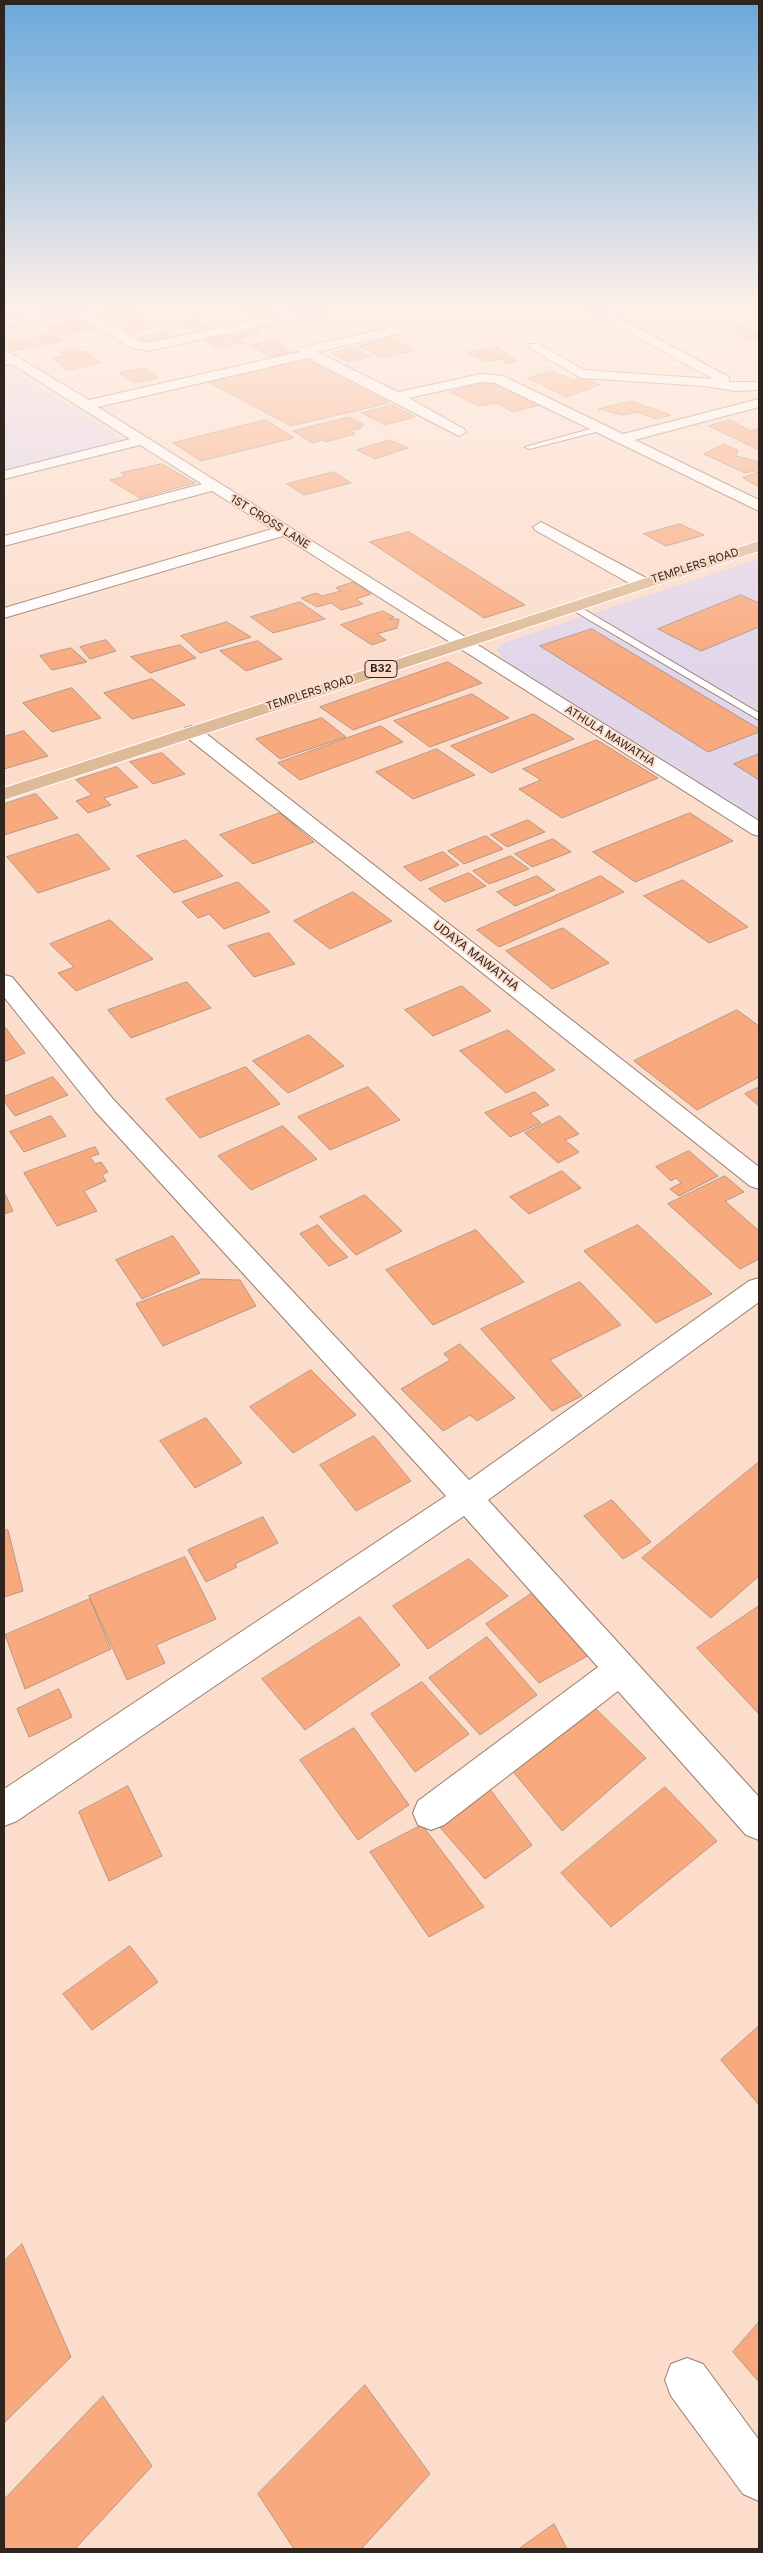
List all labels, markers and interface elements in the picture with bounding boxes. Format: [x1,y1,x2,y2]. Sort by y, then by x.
street label: 1ST CROSS LANE [228,492,312,552]
street label: TEMPLERS ROAD [650,546,740,586]
road number: B32 [365,661,397,678]
street label: TEMPLERS ROAD [265,673,355,713]
street label: ATHULA MAWATHA [563,703,657,769]
street label: UDAYA MAWATHA [430,918,522,994]

